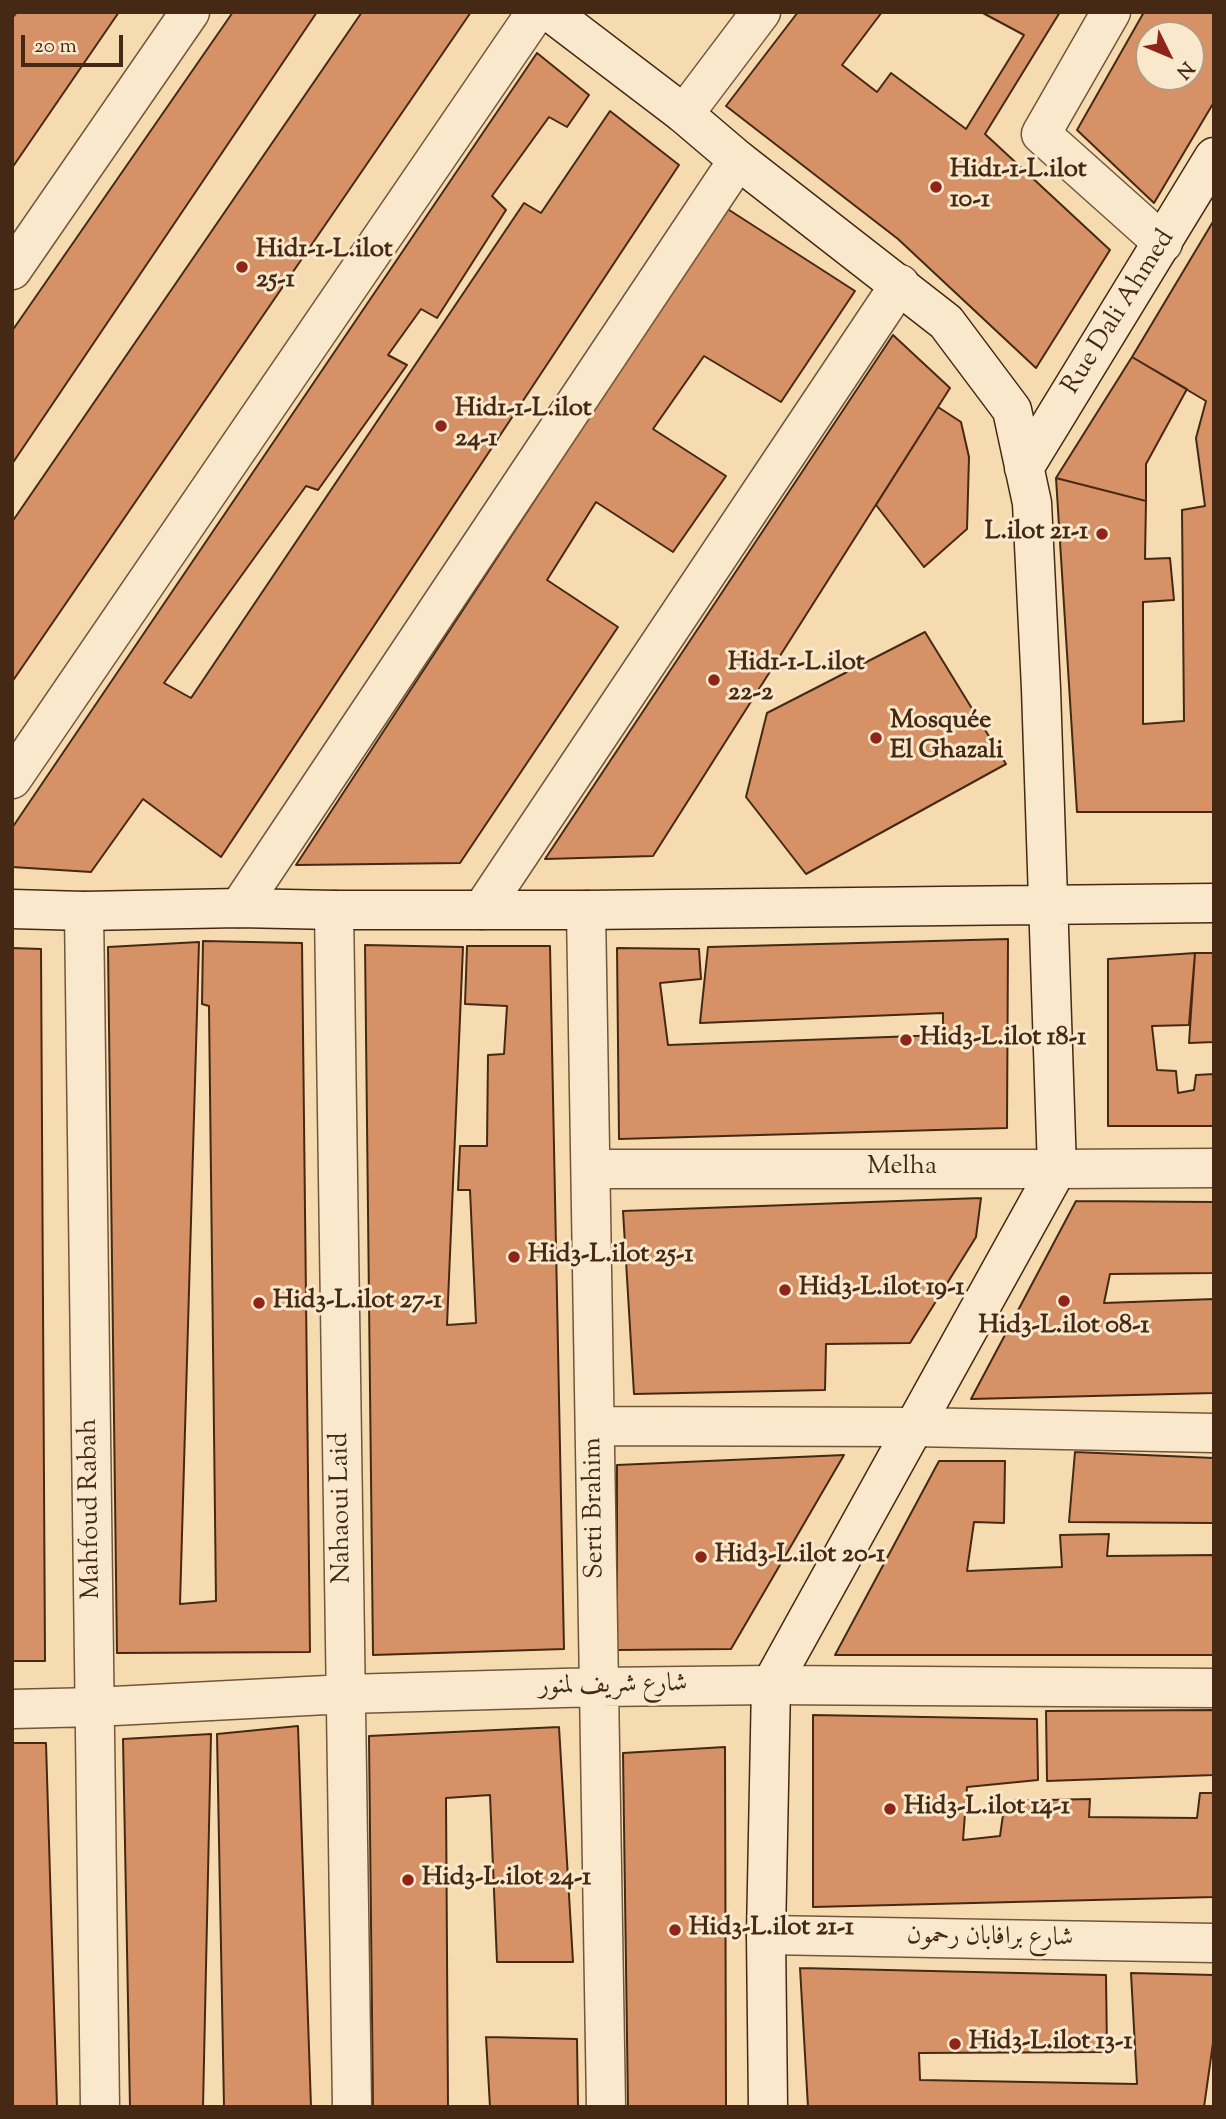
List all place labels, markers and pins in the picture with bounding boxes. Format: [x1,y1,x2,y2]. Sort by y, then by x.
place label: Hid1-1-L.ilot 10-1 [950,156,1087,218]
marker: Hid1-1-L.ilot 10-1 [928,179,944,195]
place label: Hid1-1-L.ilot 25-1 [256,236,393,298]
marker: Hid1-1-L.ilot 25-1 [234,259,250,275]
place label: Hid1-1-L.ilot 24-1 [455,395,592,457]
marker: Hid1-1-L.ilot 24-1 [433,418,449,434]
place label: L.ilot 21-1 [985,518,1088,550]
marker: L.ilot 21-1 [1094,526,1110,542]
place label: Hid1-1-L.ilot 22-2 [728,649,865,710]
marker: Hid1-1-L.ilot 22-2 [706,672,722,688]
place label: Mosquée El Ghazali [890,707,1003,768]
marker: Mosquée El Ghazali [868,730,884,746]
place label: Hid3-L.ilot 18-1 [920,1024,1086,1056]
marker: Hid3-L.ilot 18-1 [898,1032,914,1048]
place label: Hid3-L.ilot 25-1 [528,1241,693,1273]
marker: Hid3-L.ilot 25-1 [506,1249,522,1265]
place label: Hid3-L.ilot 19-1 [799,1274,964,1306]
marker: Hid3-L.ilot 19-1 [777,1282,793,1298]
place label: Hid3-L.ilot 27-1 [273,1287,442,1319]
marker: Hid3-L.ilot 08-1 [1056,1293,1072,1309]
marker: Hid3-L.ilot 27-1 [251,1295,267,1311]
place label: Hid3-L.ilot 08-1 [979,1312,1149,1344]
place label: Hid3-L.ilot 20-1 [715,1541,885,1573]
marker: Hid3-L.ilot 20-1 [693,1549,709,1565]
place label: Hid3-L.ilot 14-1 [904,1793,1070,1825]
marker: Hid3-L.ilot 14-1 [882,1801,898,1817]
place label: Hid3-L.ilot 24-1 [422,1864,591,1896]
marker: Hid3-L.ilot 24-1 [400,1872,416,1888]
place label: Hid3-L.ilot 21-1 [689,1914,854,1946]
marker: Hid3-L.ilot 21-1 [667,1922,683,1938]
place label: Hid3-L.ilot 13-1 [969,2028,1132,2060]
marker: Hid3-L.ilot 13-1 [947,2036,963,2052]

